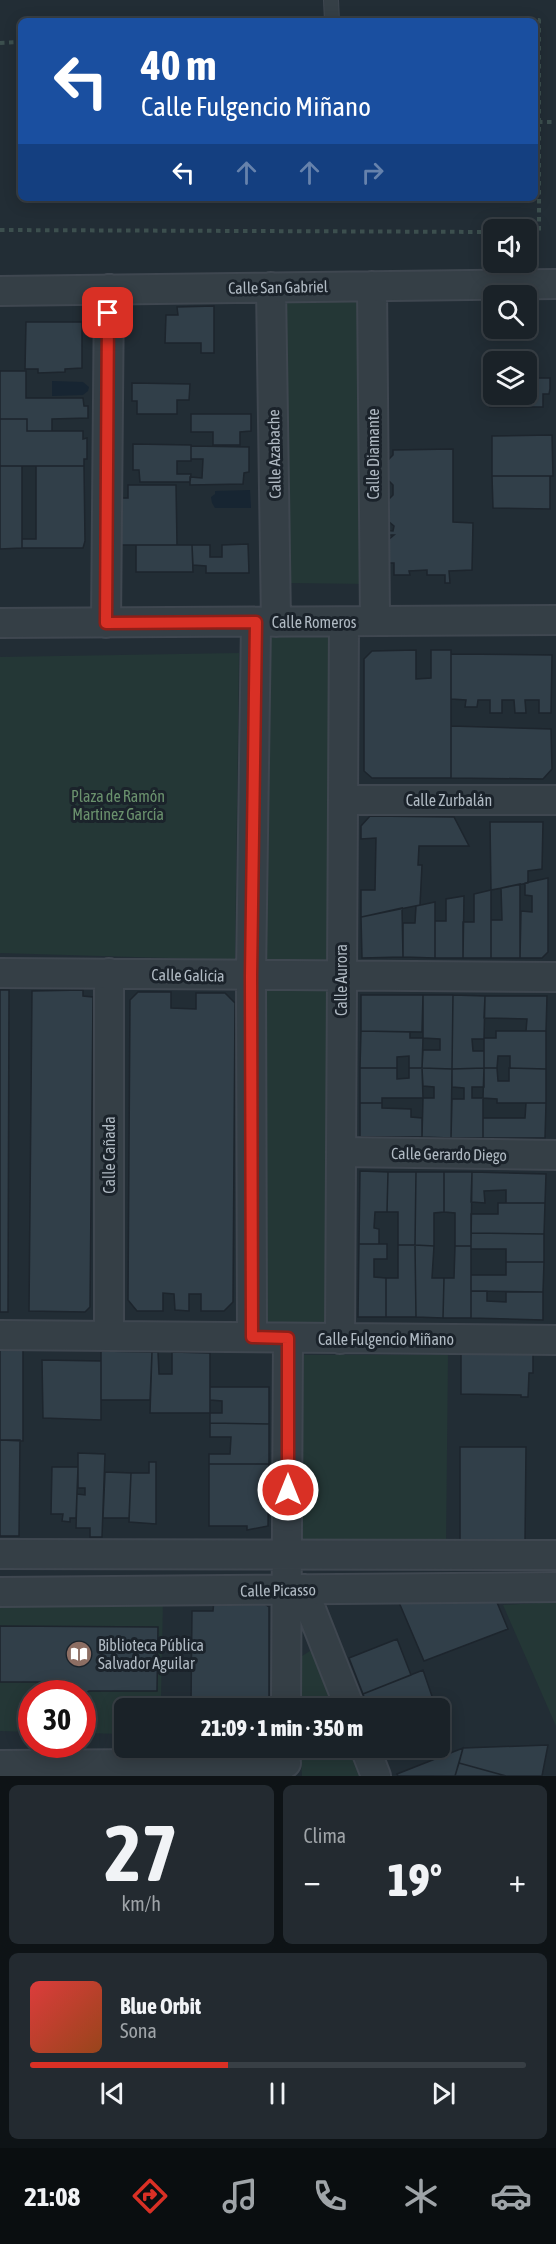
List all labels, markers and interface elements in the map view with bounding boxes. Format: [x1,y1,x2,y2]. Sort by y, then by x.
text: 40 m [141,41,216,89]
icon: left [42,42,120,120]
text: Calle Fulgencio Miñano [141,91,371,122]
icon: left [167,156,200,189]
icon: ahead [230,156,263,189]
icon: ahead [293,156,326,189]
icon: right [356,156,389,189]
map controls [483,219,537,405]
button: sound [483,219,537,273]
street label: Calle San Gabriel [228,277,329,297]
button: search [483,285,537,339]
pin [82,287,133,338]
icon: arrive [91,296,124,329]
button: layers [483,351,537,405]
street label: Calle Azabache [264,409,284,499]
street label: Calle Diamante [364,409,382,499]
street label: Calle Romeros [272,613,357,631]
park label: Plaza de Ramón Martinez García [71,787,165,823]
street label: Calle Zurbalán [406,791,492,809]
street label: Calle Aurora [332,944,350,1016]
street label: Calle Galicia [151,965,225,985]
street label: Calle Cañada [100,1116,118,1194]
street label: Calle Gerardo Diego [391,1144,507,1165]
street label: Calle Fulgencio Miñano [318,1330,454,1349]
position arrow [256,1458,320,1522]
street label: Calle Picasso [240,1580,316,1600]
place label: Biblioteca Pública Salvador Aguilar [98,1636,204,1673]
library icon: Biblioteca Pública Salvador Aguilar [64,1639,94,1669]
speed limit sign: 30 [18,1680,96,1758]
text: 21:09 · 1 min · 350 m [201,1715,363,1741]
text: 27 [105,1808,178,1898]
text: Clima [304,1824,346,1847]
text: 19° [387,1854,442,1906]
text: − [304,1861,321,1899]
text: + [509,1861,526,1899]
text: km/h [121,1892,161,1915]
text: Blue Orbit [120,1993,201,2019]
text: Sona [120,2019,157,2042]
icon: previous [96,2077,129,2110]
icon: pause [261,2077,294,2110]
icon: next [427,2077,460,2110]
icon: directions [129,2175,171,2217]
icon: music [219,2175,261,2217]
icon: phone [309,2175,351,2217]
icon: climate [400,2175,442,2217]
icon: car [490,2175,532,2217]
text: 21:08 [24,2181,80,2212]

